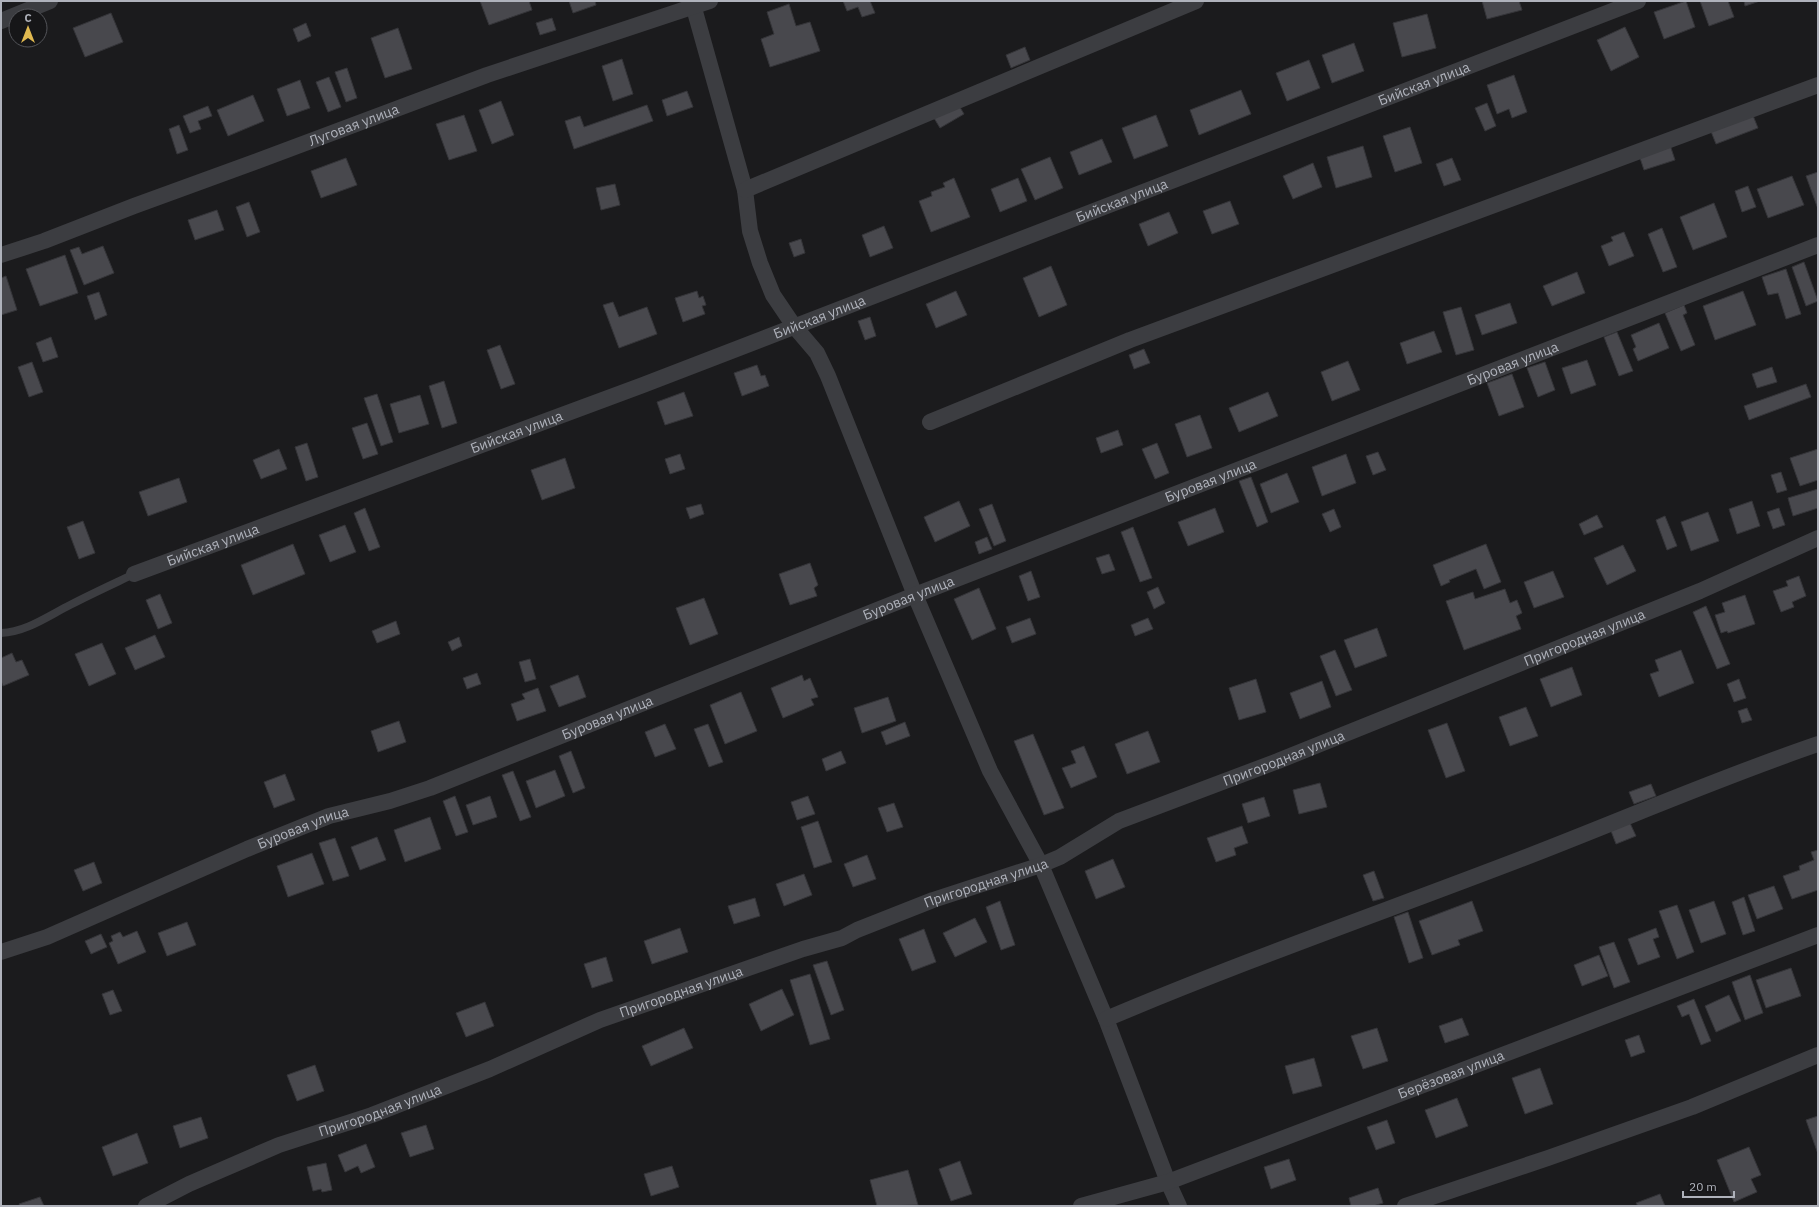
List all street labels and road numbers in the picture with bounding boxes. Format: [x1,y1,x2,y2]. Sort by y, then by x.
street label: Бийская улица [1375,58,1473,110]
street label: Луговая улица [306,100,402,150]
street label: Бийская улица [1073,174,1171,226]
street label: Бийская улица [771,291,868,343]
street label: Буровая улица [1464,337,1561,389]
street label: Бийская улица [468,406,566,457]
street label: Буровая улица [1162,454,1259,506]
street label: Бийская улица [164,519,262,570]
street label: Буровая улица [860,572,957,624]
street label: Пригородная улица [1521,605,1648,670]
street label: Буровая улица [559,691,656,744]
street label: Пригородная улица [1220,726,1348,790]
street label: Буровая улица [255,802,351,853]
street label: Пригородная улица [921,854,1051,912]
street label: Пригородная улица [617,962,746,1022]
street label: Берёзовая улица [1395,1046,1507,1103]
street label: Пригородная улица [316,1080,444,1141]

